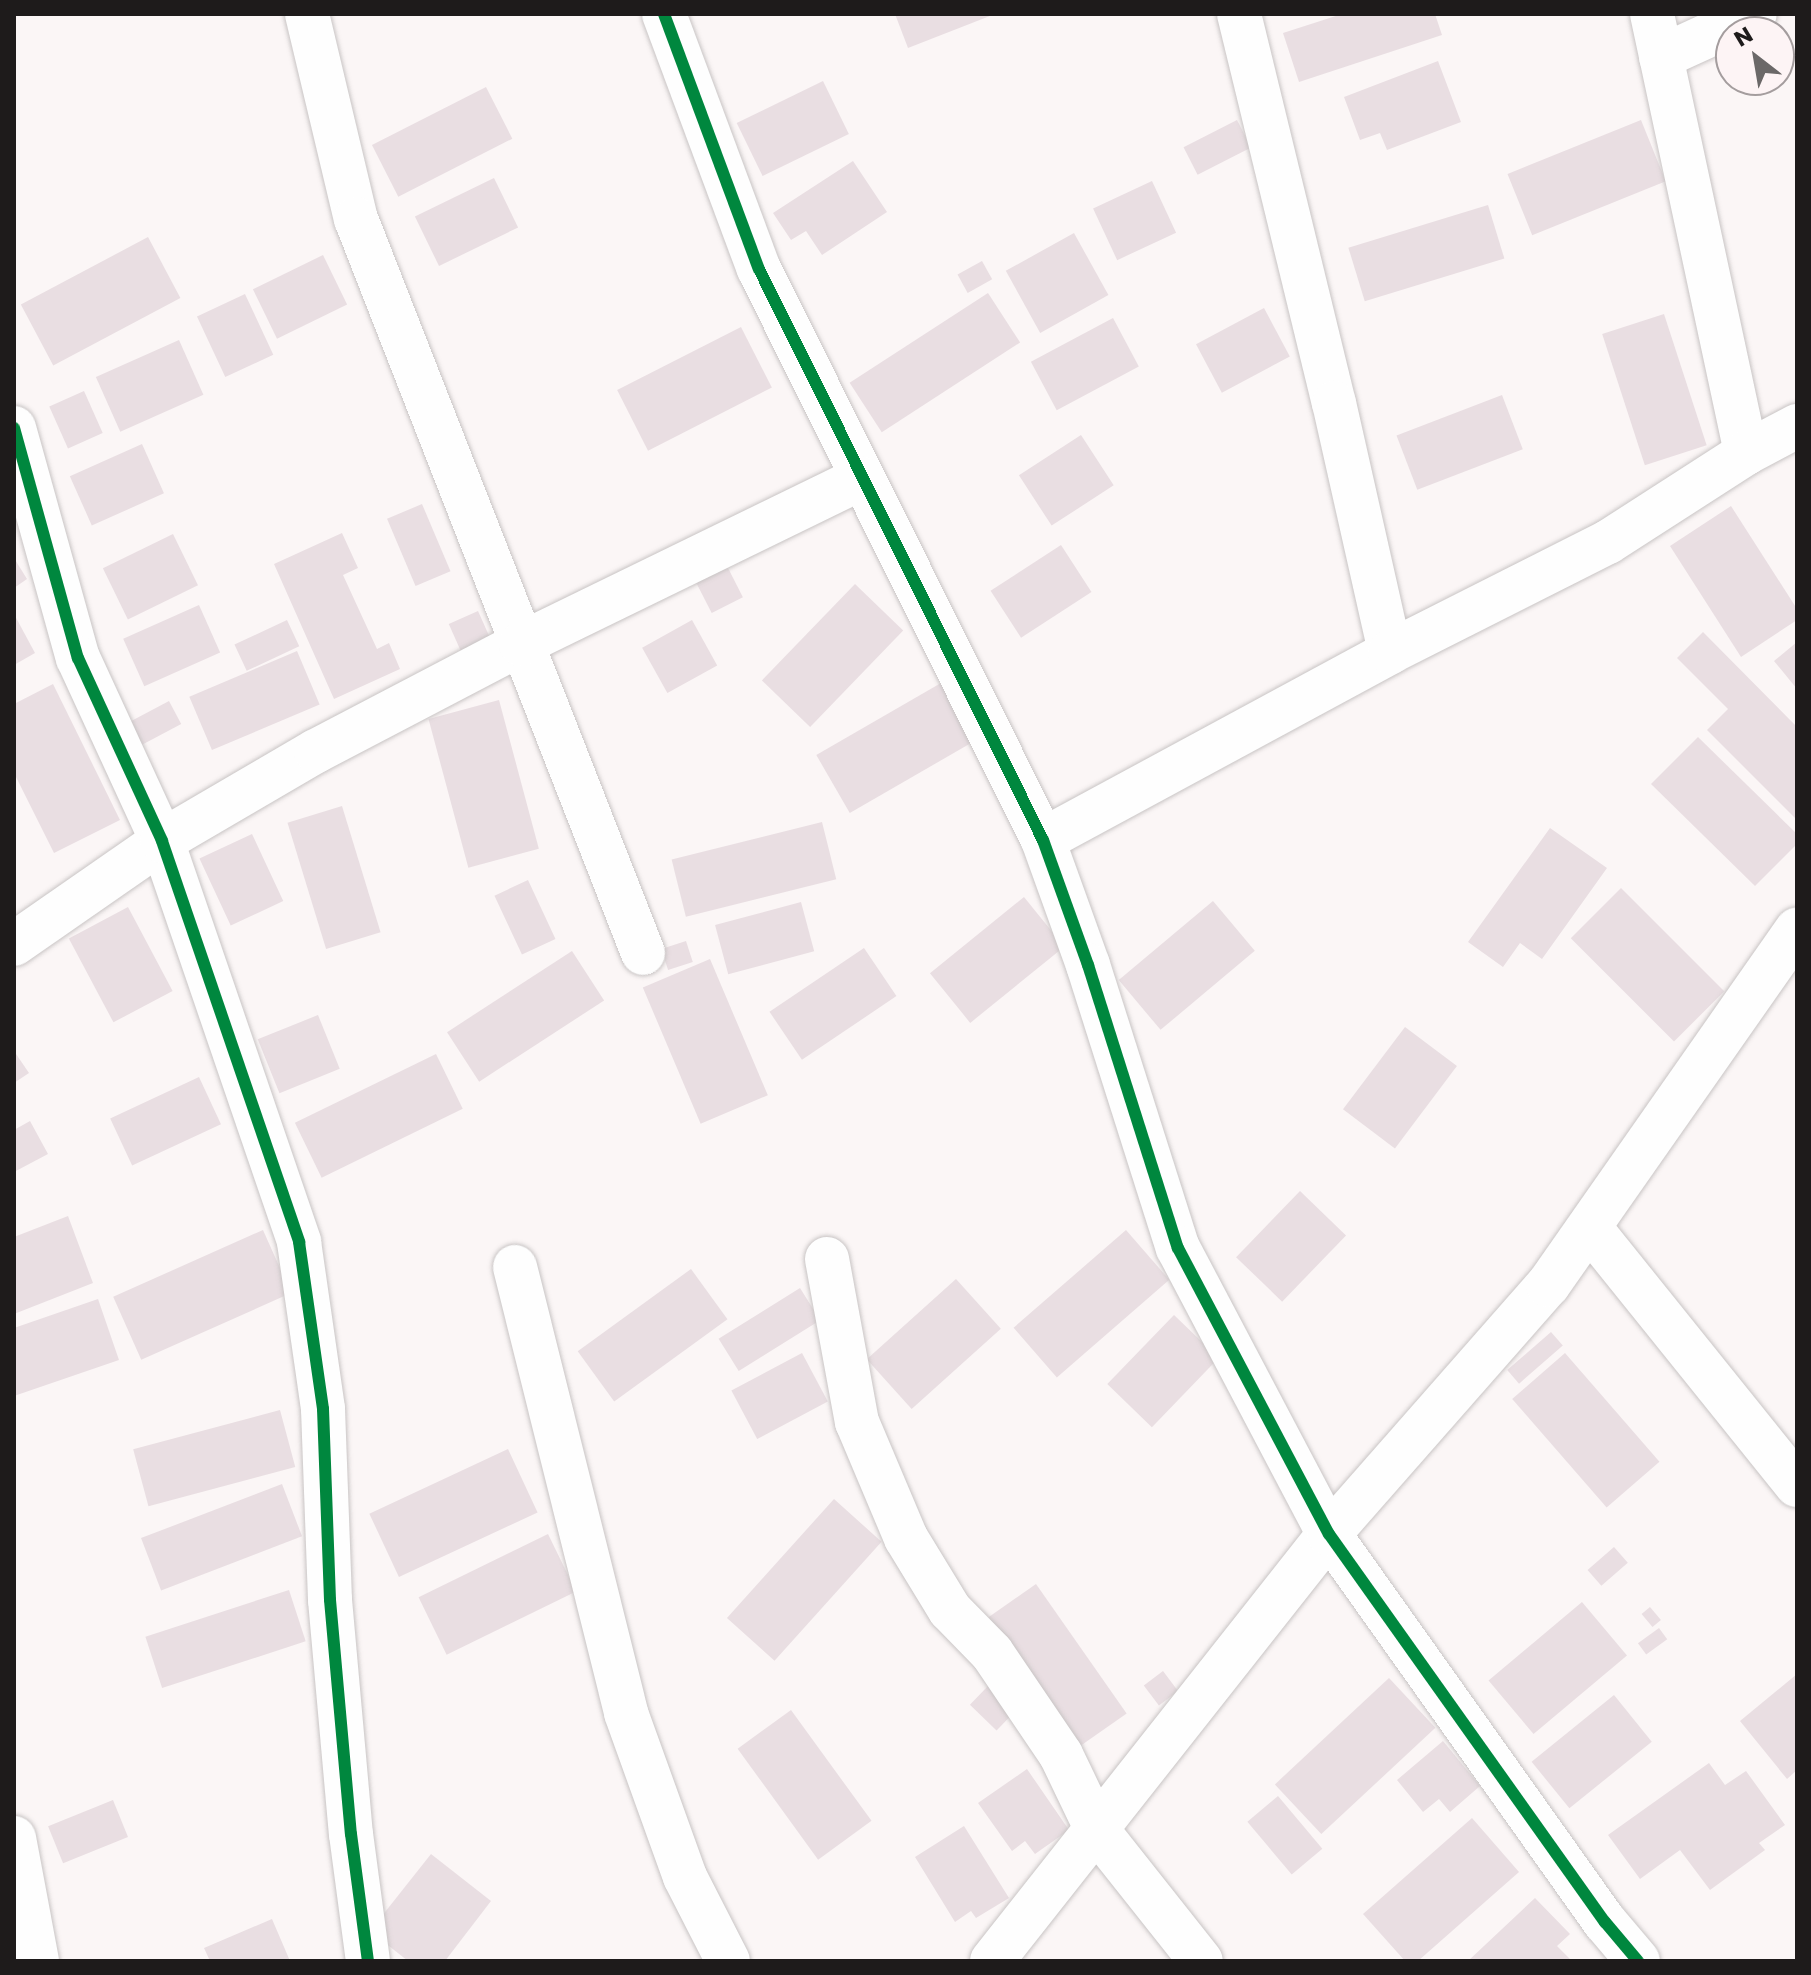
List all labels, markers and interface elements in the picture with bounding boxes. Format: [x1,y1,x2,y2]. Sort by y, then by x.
north arrow [1715,16,1795,96]
text: N [1728,19,1758,54]

